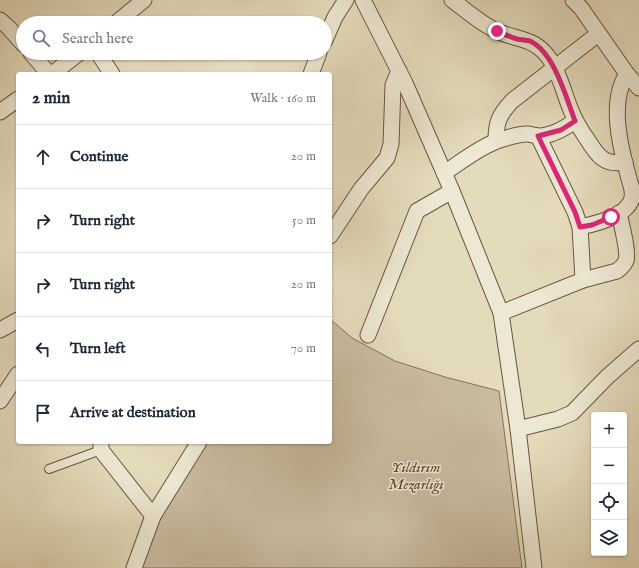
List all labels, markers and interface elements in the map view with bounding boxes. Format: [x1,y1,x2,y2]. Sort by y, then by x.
search box [16,16,332,60]
route end [488,22,506,40]
icon: search [30,27,52,49]
text: Search here [62,29,133,48]
text: 2 min [32,88,70,109]
text: Walk · 160 m [250,90,316,107]
icon: ahead [32,146,54,168]
text: Continue [70,147,128,166]
text: 20 m [291,148,316,165]
route start [602,208,620,226]
icon: right [32,210,54,232]
text: Turn right [70,211,135,230]
text: 50 m [292,212,316,229]
icon: right [32,274,54,296]
text: Turn right [70,275,135,294]
text: 20 m [291,276,316,293]
icon: left [32,338,54,360]
text: Turn left [70,339,126,358]
text: 70 m [291,340,316,357]
icon: arrive [32,402,54,424]
text: Arrive at destination [70,403,196,422]
map controls [591,412,627,556]
button: + [591,412,627,448]
button: − [591,448,627,484]
park label: Yıldırım Mezarlığı [388,458,444,495]
button: locate [591,484,627,520]
button: layers [591,520,627,556]

